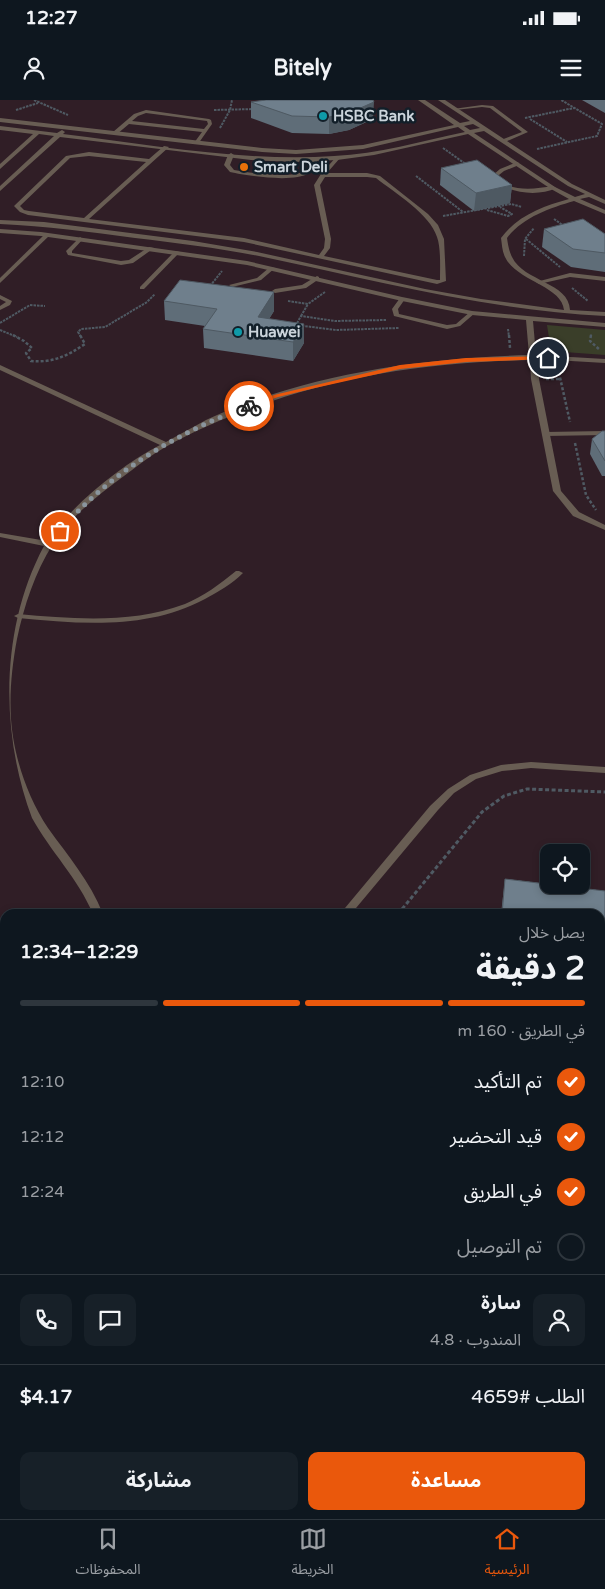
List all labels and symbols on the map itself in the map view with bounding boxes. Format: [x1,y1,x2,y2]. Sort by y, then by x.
place label: HSBC Bank [333,107,414,125]
marker: HSBC Bank [317,110,329,122]
place label: Smart Deli [254,158,328,176]
marker: Smart Deli [238,161,250,173]
place label: Huawei [248,323,301,341]
marker: Huawei [232,326,244,338]
pin [527,337,569,379]
courier [224,381,274,431]
pin [39,510,81,552]

